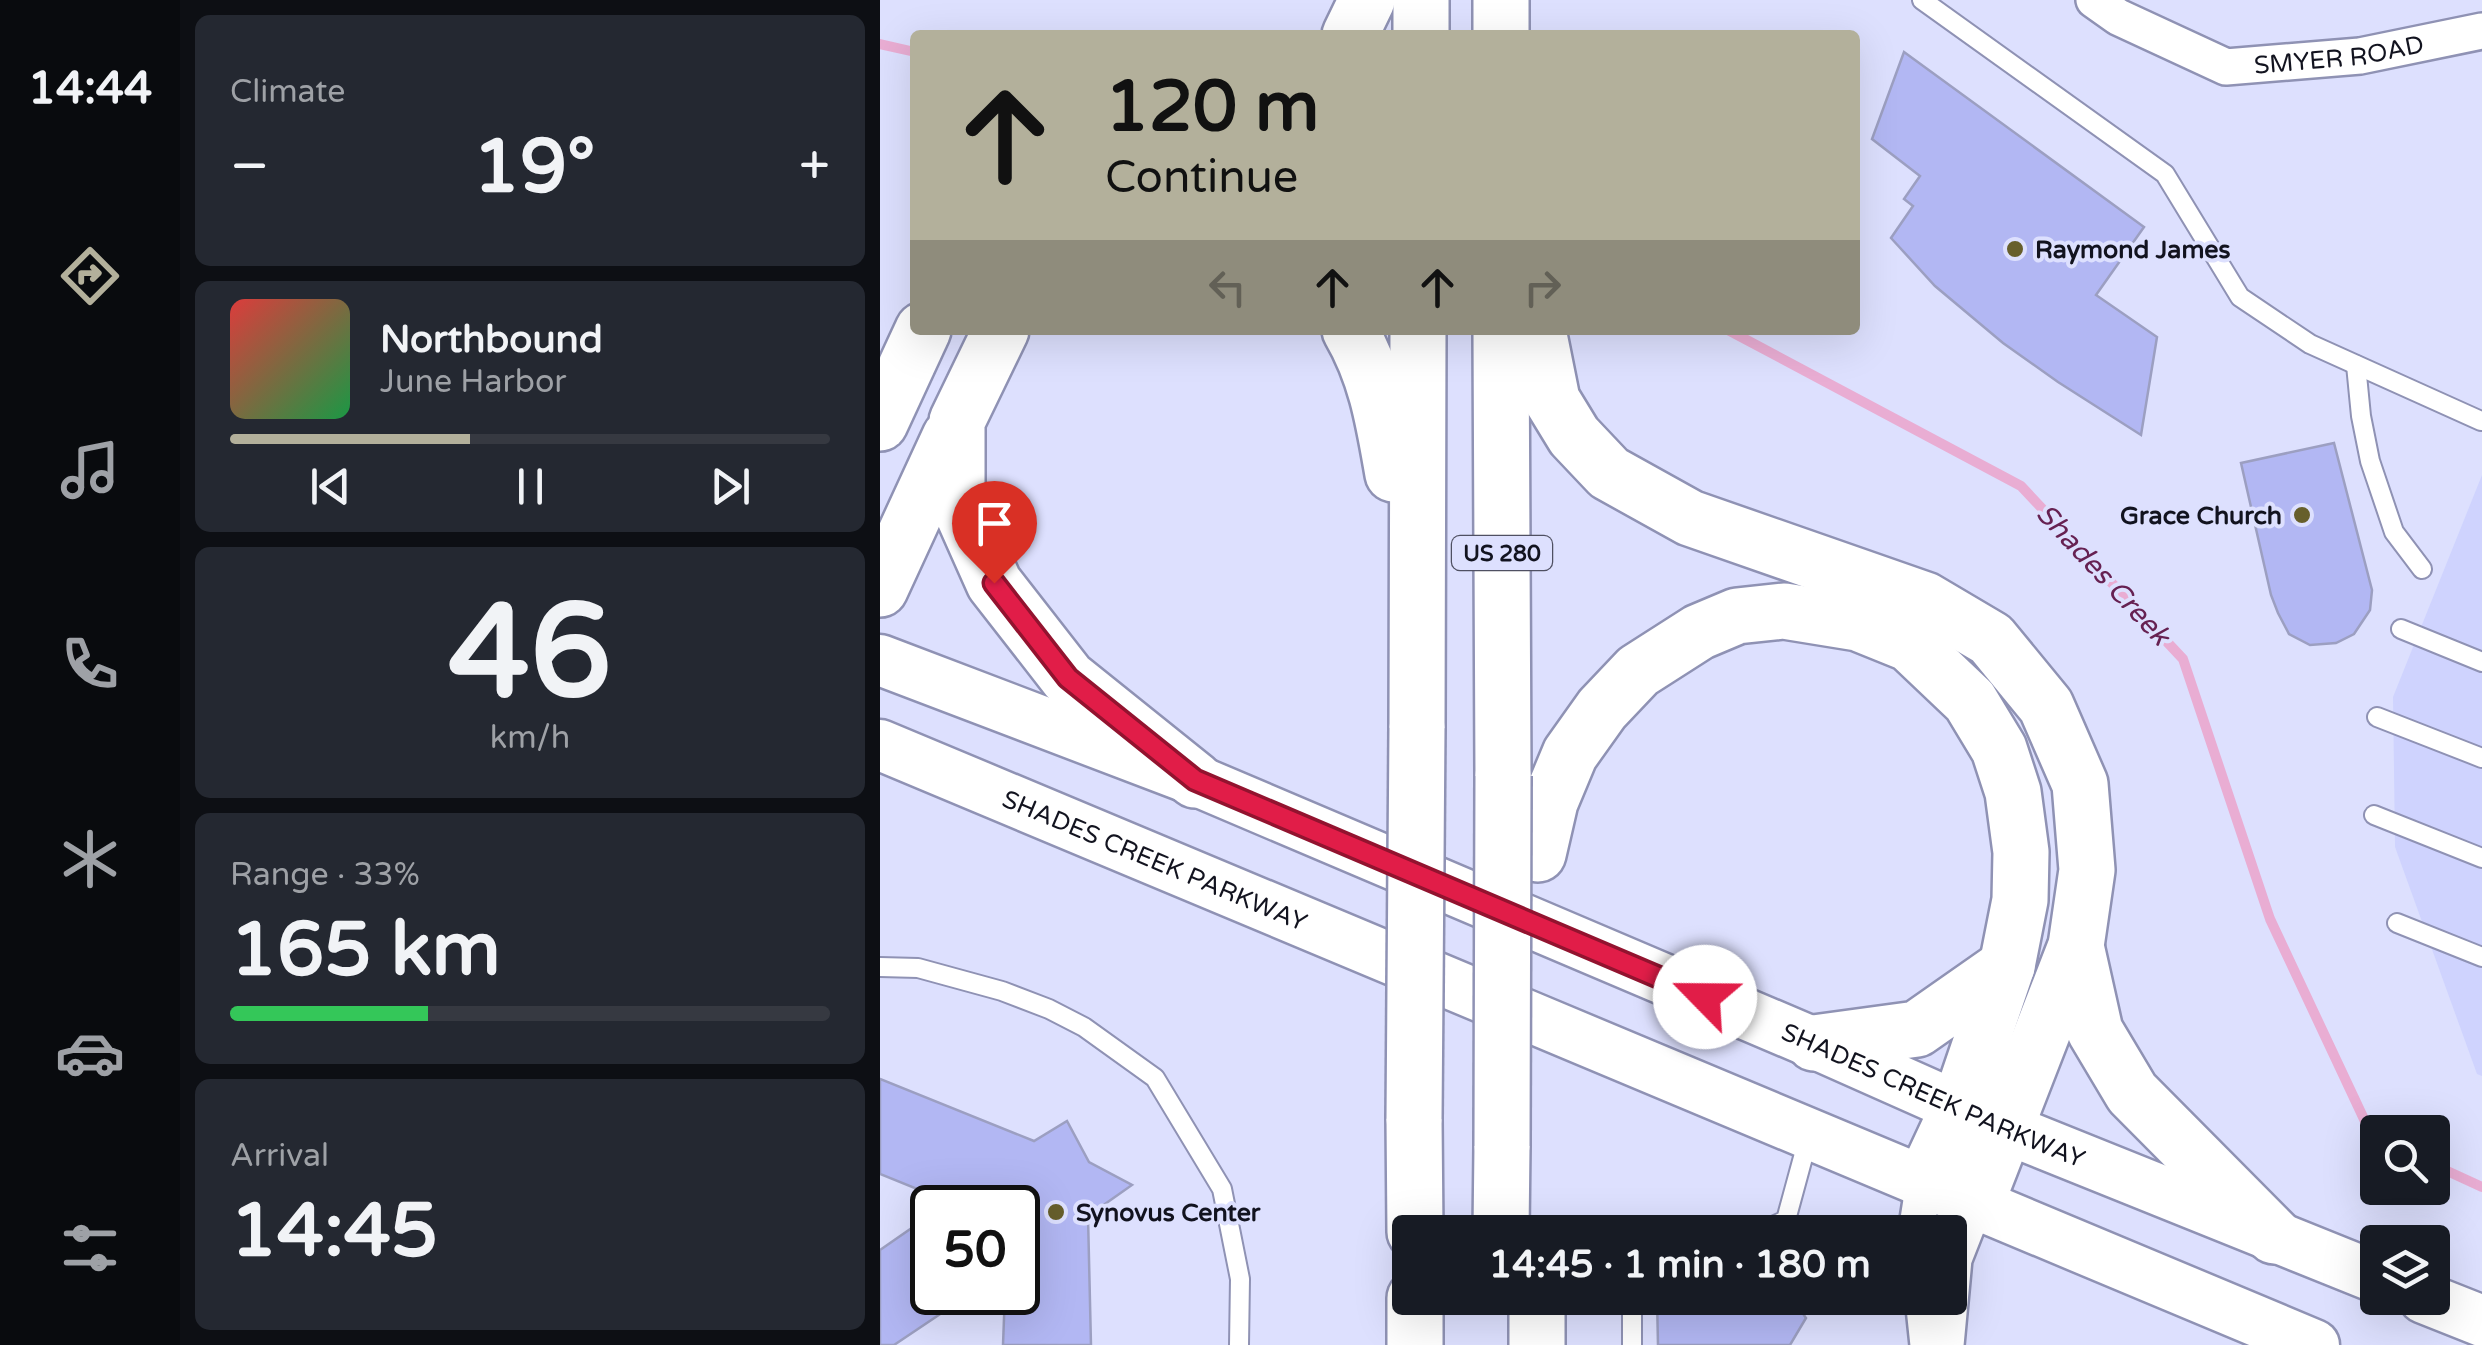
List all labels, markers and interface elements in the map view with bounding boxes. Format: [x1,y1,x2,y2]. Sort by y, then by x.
street label: SMYER ROAD [2253,29,2427,81]
text: 14:44 [28,62,152,116]
text: 120 m [1105,66,1319,150]
icon: ahead [940,70,1070,200]
text: Climate [230,73,345,111]
text: 19° [473,122,595,212]
text: − [230,134,269,200]
text: + [799,134,830,200]
text: Continue [1105,151,1298,205]
place label: Raymond James [2035,235,2231,265]
marker: Raymond James [2004,238,2026,260]
icon: directions [55,241,125,311]
icon: left [1200,260,1255,315]
icon: ahead [1305,260,1360,315]
icon: ahead [1410,260,1465,315]
icon: right [1515,260,1570,315]
text: Northbound [380,317,603,363]
text: June Harbor [380,363,567,401]
icon: music [55,435,125,505]
icon: previous [303,459,358,514]
icon: pause [503,459,558,514]
icon: next [703,459,758,514]
pin [952,481,1037,584]
icon: arrive [967,496,1022,551]
water label: Shades Creek [2029,497,2178,654]
place label: Grace Church [2120,501,2282,531]
marker: Grace Church [2291,504,2313,526]
road number: US 280 [1452,536,1552,570]
text: 46 [448,576,612,732]
icon: phone [55,629,125,699]
text: km/h [490,719,570,757]
street label: SHADES CREEK PARKWAY [998,784,1311,938]
icon: climate [55,824,125,894]
text: Range · 33% [230,856,420,894]
text: 165 km [230,905,501,995]
position arrow [1653,945,1757,1049]
street label: SHADES CREEK PARKWAY [1777,1017,2089,1175]
icon: car [55,1018,125,1088]
map controls [2360,1115,2450,1315]
button: search [2360,1115,2450,1205]
text: Arrival [230,1137,329,1175]
speed limit sign: 50 [910,1185,1040,1315]
text: 14:45 [230,1186,438,1276]
place label: Synovus Center [1076,1198,1261,1228]
marker: Synovus Center [1045,1201,1067,1223]
icon: filters [55,1213,125,1283]
button: layers [2360,1225,2450,1315]
text: 14:45 · 1 min · 180 m [1488,1242,1871,1288]

